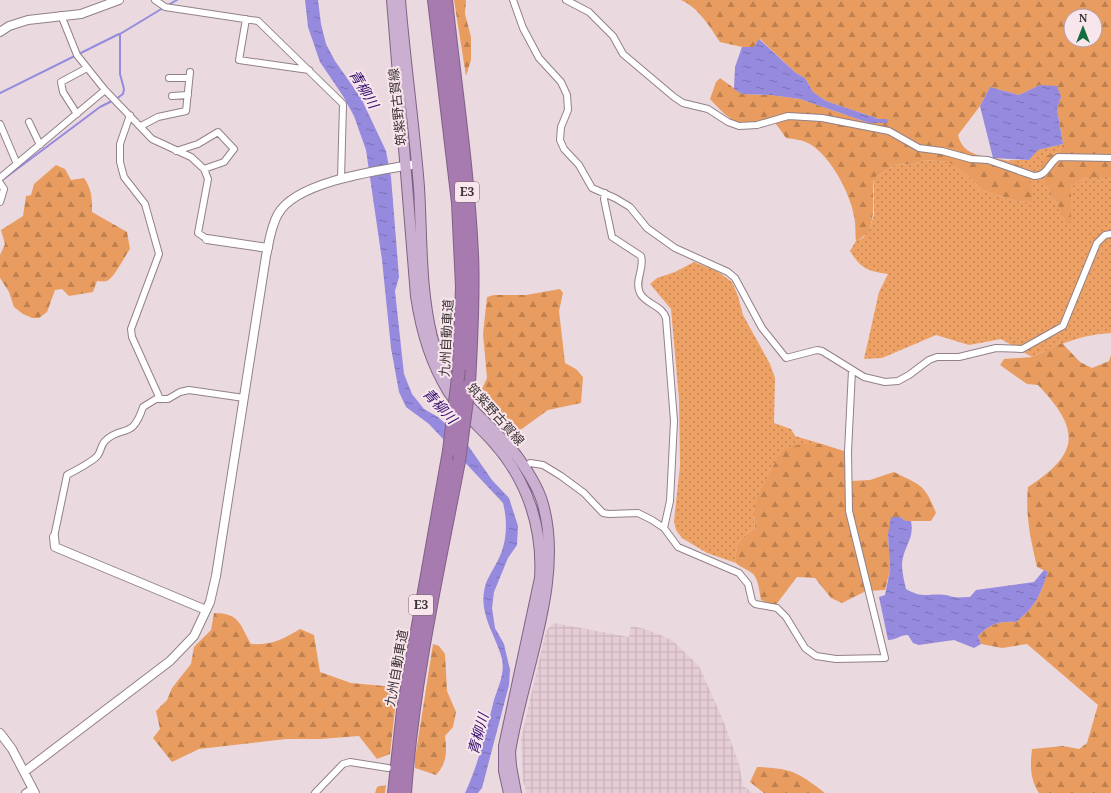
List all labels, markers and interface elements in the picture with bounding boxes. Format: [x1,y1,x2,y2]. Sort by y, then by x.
north arrow [1063,8,1103,48]
text: N [1079,10,1088,25]
water label: 青柳川 [345,66,384,113]
street label: 筑紫野古賀線 [384,67,410,147]
road number: E3 [455,182,479,202]
street label: 九州自動車道 [435,299,457,377]
street label: 筑紫野古賀線 [463,379,529,449]
water label: 青柳川 [419,384,463,429]
road number: E3 [409,595,433,615]
street label: 九州自動車道 [380,628,412,708]
water label: 青柳川 [463,709,493,757]

